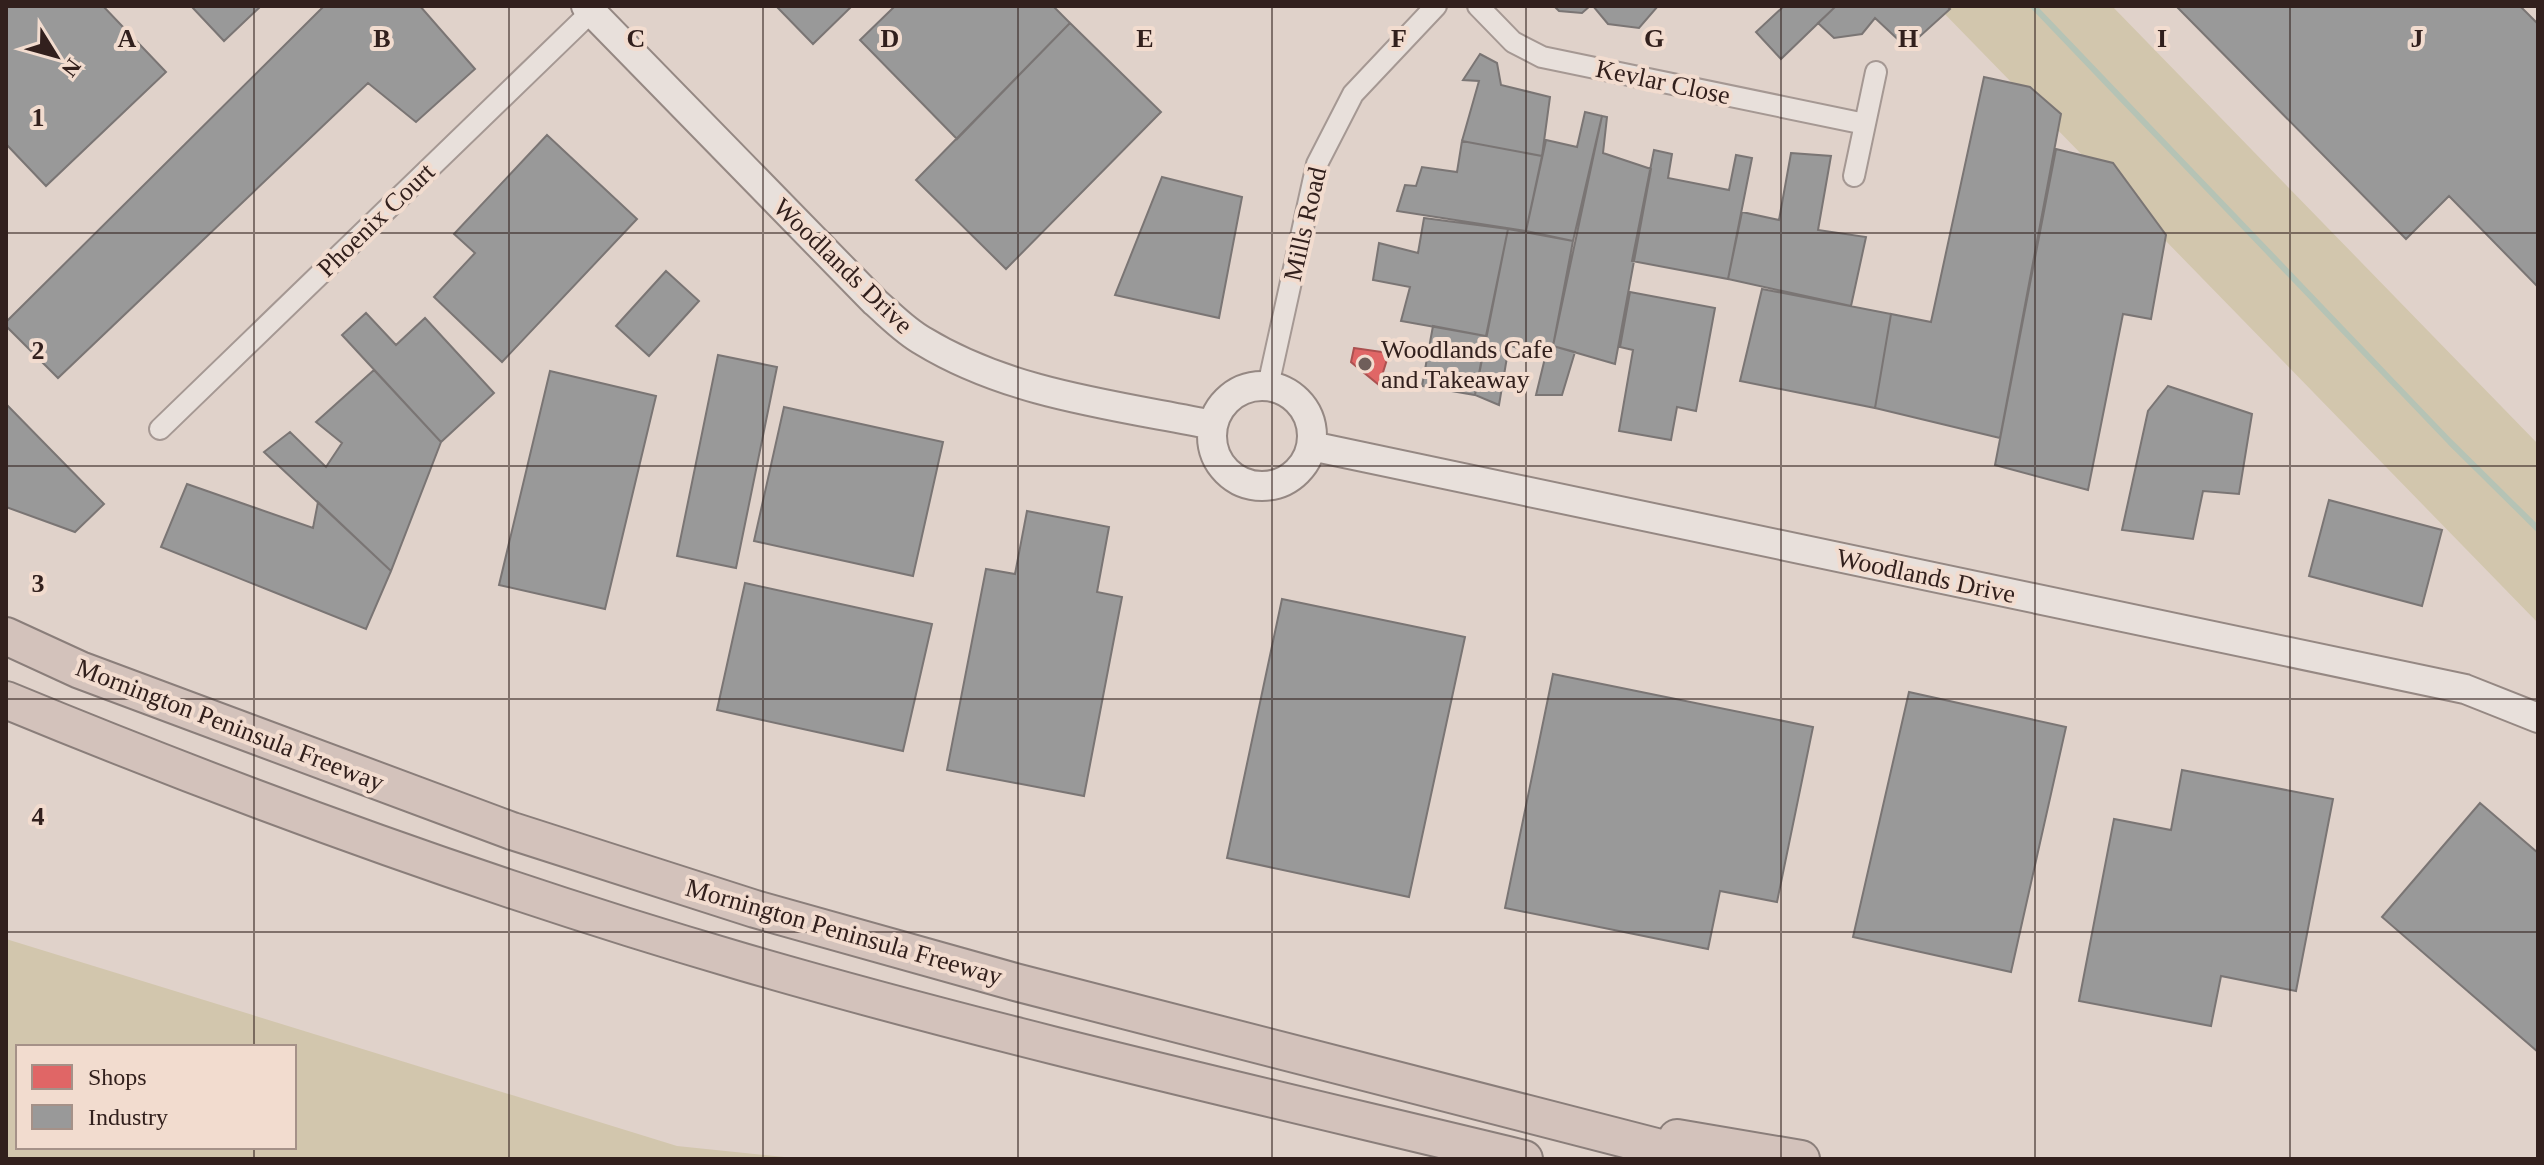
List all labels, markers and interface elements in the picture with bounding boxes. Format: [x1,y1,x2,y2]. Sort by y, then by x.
north arrow [16,16,96,96]
text: A [118,24,137,53]
text: B [373,24,391,53]
text: C [627,24,645,53]
text: D [881,24,899,53]
text: E [1136,24,1154,53]
text: F [1391,24,1407,53]
text: G [1644,24,1664,53]
text: H [1898,24,1918,53]
text: I [2157,24,2167,53]
text: J [2411,24,2424,53]
text: N [57,54,86,82]
street label: Kevlar Close [1593,54,1733,110]
text: 1 [32,103,45,132]
street label: Phoenix Court [312,157,441,283]
street label: Mills Road [1278,164,1332,284]
street label: Woodlands Drive [767,192,919,340]
place label: Woodlands Cafe and Takeaway [1381,335,1553,394]
text: 2 [32,336,45,365]
marker: Woodlands Cafe and Takeaway [1356,355,1374,373]
street label: Woodlands Drive [1834,543,2018,609]
text: 3 [32,569,45,598]
street label: Mornington Peninsula Freeway [72,653,388,797]
text: 4 [32,802,45,831]
street label: Mornington Peninsula Freeway [682,873,1006,991]
legend [16,1045,296,1149]
text: Shops [88,1064,147,1090]
text: Industry [88,1104,168,1130]

